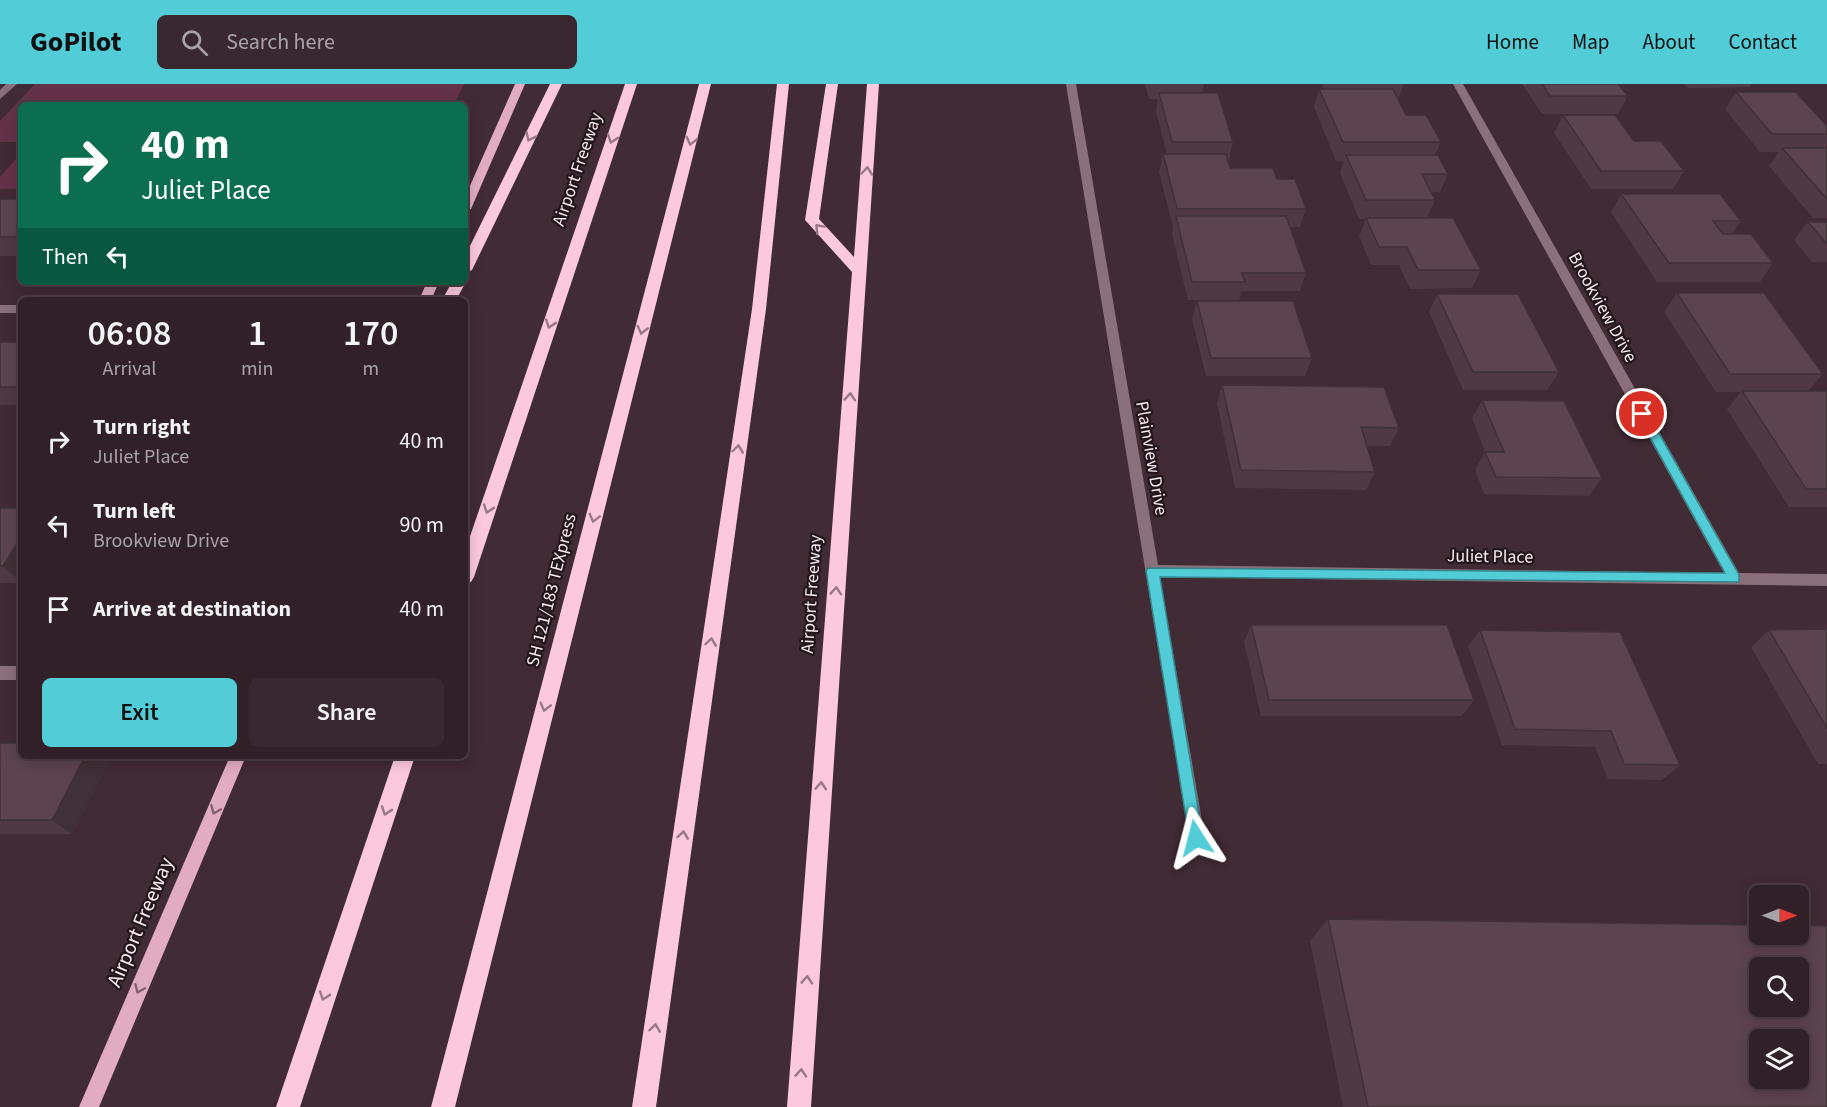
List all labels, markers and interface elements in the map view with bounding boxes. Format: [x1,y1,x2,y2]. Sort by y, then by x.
search box [157,15,577,69]
text: GoPilot [30,22,121,62]
icon: search [178,26,211,59]
text: Search here [226,26,335,58]
text: Home [1486,27,1539,57]
text: Map [1572,27,1610,57]
text: About [1643,27,1695,57]
text: Contact [1728,27,1797,57]
street label: Airport Freeway [546,108,609,229]
text: 40 m [141,115,230,175]
icon: right [42,126,120,204]
one-way arrow [526,130,538,141]
one-way arrow [607,134,619,144]
one-way arrow [685,135,698,145]
one-way arrow [860,166,873,175]
text: Juliet Place [141,171,271,210]
one-way arrow [815,224,826,235]
icon: left [101,240,134,273]
text: Then [42,241,89,273]
street label: Brookview Drive [1562,248,1643,367]
text: 06:08 [88,308,171,359]
text: 1 [248,308,266,359]
text: 170 [343,308,398,359]
one-way arrow [545,318,557,329]
one-way arrow [637,324,650,334]
text: Arrival [103,355,156,383]
text: min [241,355,273,383]
text: m [362,355,379,383]
pin [1616,388,1667,439]
one-way arrow [843,392,856,401]
icon: arrive [1625,397,1658,430]
street label: Plainview Drive [1129,399,1174,517]
text: Turn right [93,411,190,443]
icon: right [42,425,75,458]
text: 40 m [399,425,444,457]
text: Juliet Place [93,443,189,471]
one-way arrow [732,445,744,454]
text: Turn left [93,495,175,527]
one-way arrow [483,503,495,514]
icon: left [42,509,75,542]
text: 90 m [399,509,444,541]
street label: SH 121/183 TEXpress [520,511,583,669]
one-way arrow [588,513,601,523]
text: Brookview Drive [93,527,229,555]
street label: Airport Freeway [795,533,828,654]
street label: Juliet Place [1447,543,1534,570]
one-way arrow [829,587,842,596]
icon: arrive [42,593,75,626]
text: Arrive at destination [93,593,291,625]
text: 40 m [399,593,444,625]
one-way arrow [704,638,716,647]
button: Exit [42,678,237,747]
button: Share [249,678,444,747]
one-way arrow [540,702,553,712]
one-way arrow [815,781,828,790]
one-way arrow [211,803,223,814]
one-way arrow [381,806,394,816]
position arrow [1164,806,1228,870]
one-way arrow [677,831,689,840]
street label: Airport Freeway [99,852,181,992]
north arrow [1749,885,1809,945]
map controls [1749,885,1809,1089]
button: search [1749,957,1809,1017]
one-way arrow [801,976,814,985]
one-way arrow [134,983,146,994]
one-way arrow [319,990,332,1001]
one-way arrow [649,1024,661,1033]
button: layers [1749,1029,1809,1089]
one-way arrow [794,1068,807,1077]

